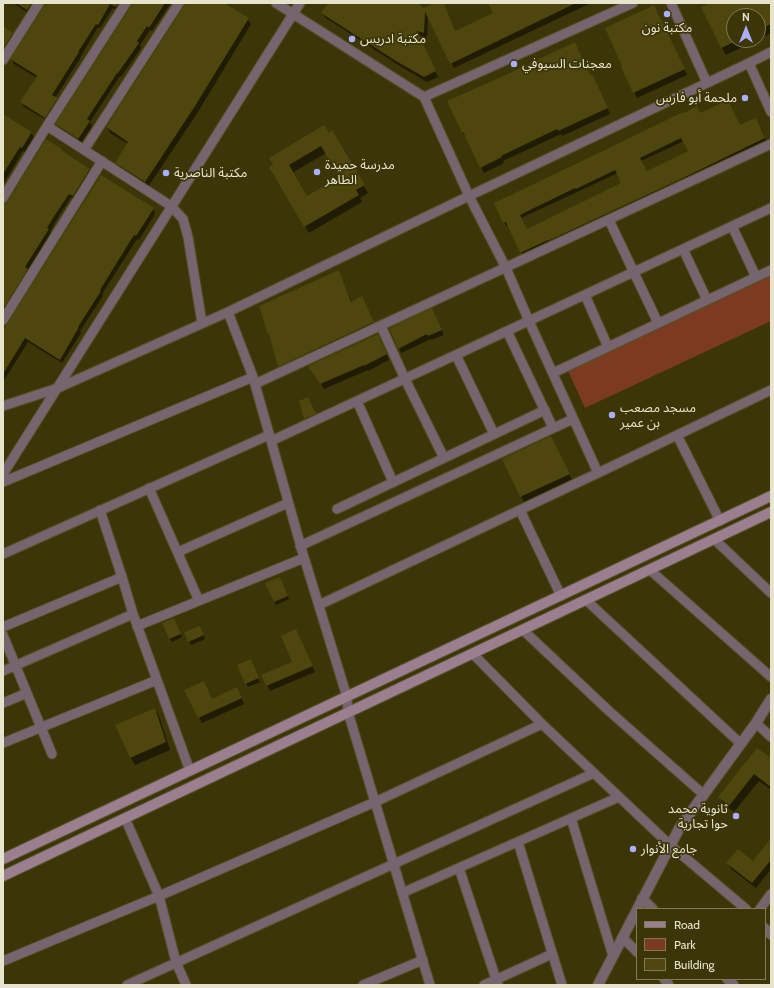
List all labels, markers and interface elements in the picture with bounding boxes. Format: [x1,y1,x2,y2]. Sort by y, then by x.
north arrow [726,8,766,48]
marker: مكتبة نون [662,9,672,19]
text: N [742,10,750,24]
place label: مكتبة نون [642,20,692,36]
place label: مكتبة ادريس [360,31,426,47]
marker: مكتبة ادريس [347,34,357,44]
place label: معجنات السيوفي [522,56,612,72]
marker: معجنات السيوفي [509,59,519,69]
place label: ملحمة أبو فارس [656,90,737,106]
marker: ملحمة أبو فارس [740,93,750,103]
place label: مدرسة حميدة الطاهر [325,157,395,188]
place label: مكتبة الناصرية [174,165,247,181]
marker: مدرسة حميدة الطاهر [312,167,322,177]
marker: مكتبة الناصرية [161,168,171,178]
place label: مسجد مصعب بن عمير [620,400,696,431]
marker: مسجد مصعب بن عمير [607,410,617,420]
place label: ثانوية محمد حوا تجارية [668,801,728,832]
marker: ثانوية محمد حوا تجارية [731,811,741,821]
place label: جامع الأنوار [641,841,697,857]
marker: جامع الأنوار [628,844,638,854]
legend [636,908,766,980]
text: Road [674,917,700,932]
text: Park [674,937,696,952]
text: Building [674,957,715,972]

